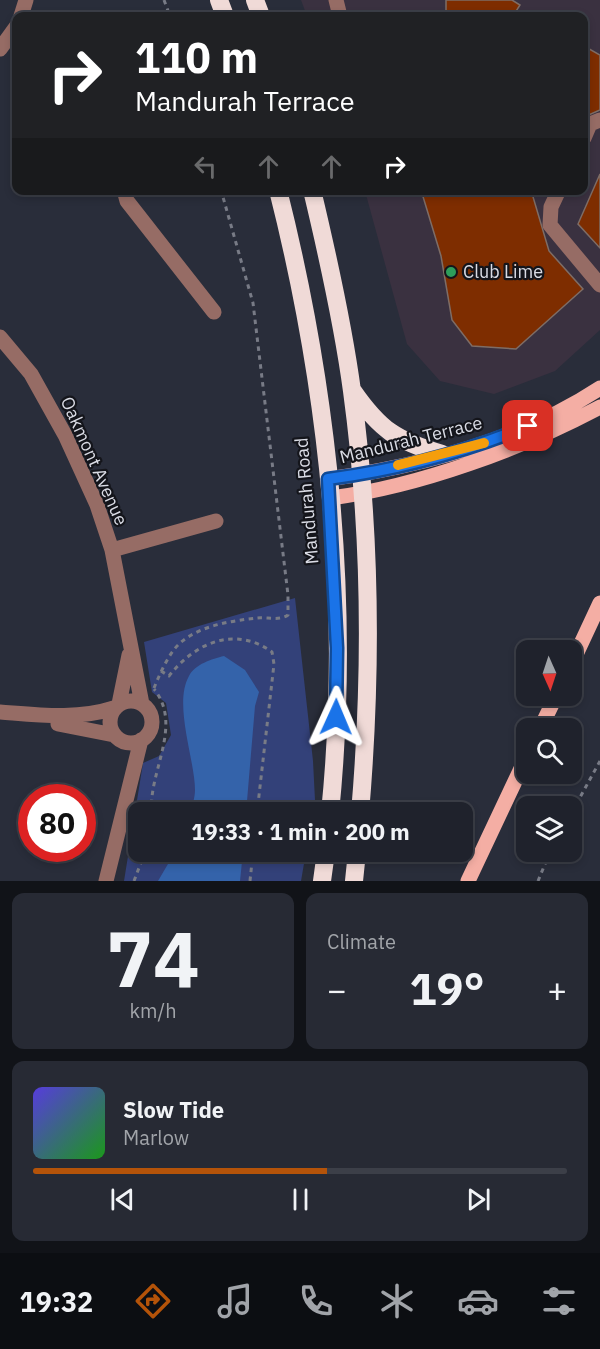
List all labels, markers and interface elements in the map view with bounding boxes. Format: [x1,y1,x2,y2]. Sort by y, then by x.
text: 110 m [135,30,258,85]
icon: right [36,36,114,114]
text: Mandurah Terrace [135,83,354,118]
icon: left [189,150,222,183]
icon: ahead [252,150,285,183]
icon: ahead [315,150,348,183]
icon: right [378,150,411,183]
place label: Club Lime [463,260,543,283]
marker: Club Lime [444,265,458,279]
street label: Oakmont Avenue [56,393,133,529]
pin [502,400,553,451]
icon: arrive [511,409,544,442]
street label: Mandurah Terrace [337,411,485,468]
street label: Mandurah Road [290,437,323,565]
north arrow [516,640,582,706]
map controls [516,640,582,862]
position arrow [304,685,368,749]
button: search [516,718,582,784]
speed limit sign: 80 [18,784,96,862]
button: layers [516,796,582,862]
text: 19:33 · 1 min · 200 m [191,817,410,846]
text: 74 [106,907,200,1008]
text: Climate [327,928,396,955]
text: 19° [409,959,485,1017]
text: − [327,968,347,1011]
text: + [547,968,567,1011]
text: km/h [129,997,177,1024]
text: Slow Tide [123,1095,224,1124]
text: Marlow [123,1124,189,1151]
icon: previous [106,1183,139,1216]
icon: pause [284,1183,317,1216]
icon: next [462,1183,495,1216]
icon: directions [132,1280,174,1322]
icon: music [214,1280,256,1322]
icon: phone [295,1280,337,1322]
icon: climate [376,1280,418,1322]
icon: car [457,1280,499,1322]
icon: filters [538,1280,580,1322]
text: 19:32 [20,1284,93,1319]

